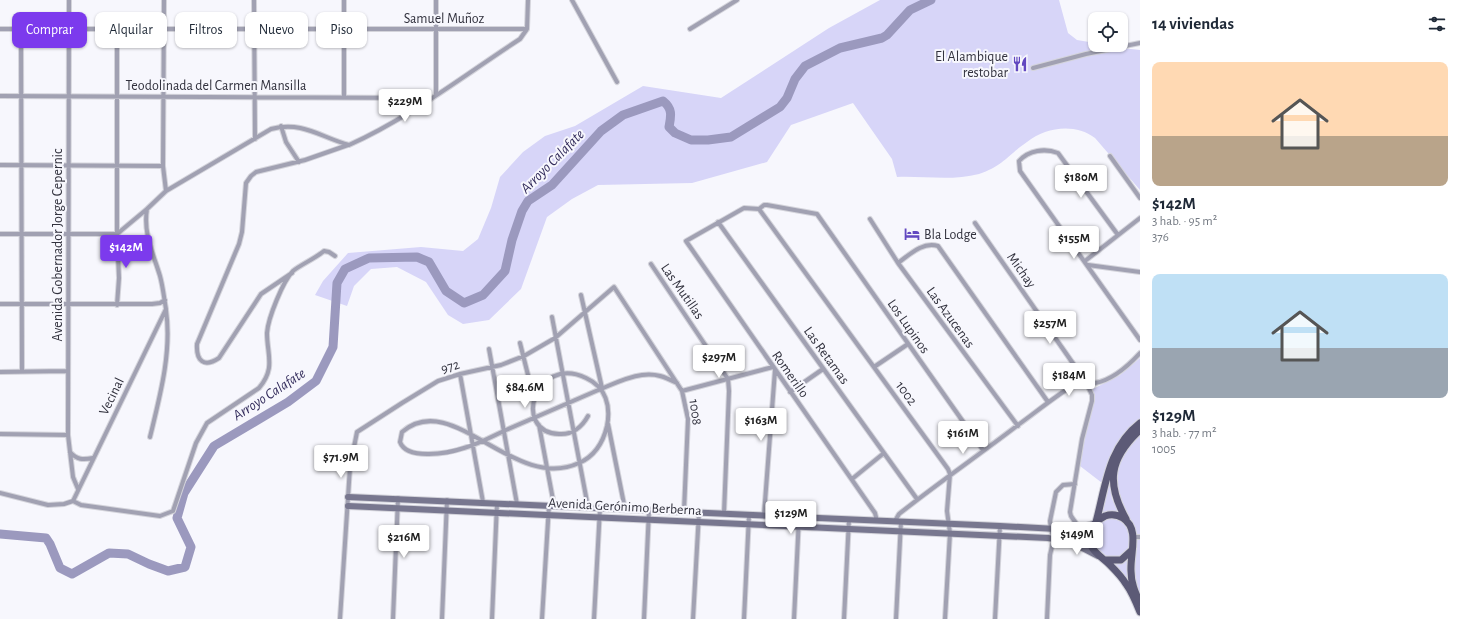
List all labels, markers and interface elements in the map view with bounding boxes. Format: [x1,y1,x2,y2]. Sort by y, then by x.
chip: Comprar [12,12,87,48]
chip: Alquilar [95,12,167,48]
chip: Filtros [175,12,237,48]
chip: Nuevo [245,12,308,48]
chip: Piso [316,12,367,48]
street label: Samuel Muñoz [404,12,485,26]
map controls [1088,12,1128,52]
button: locate [1088,12,1128,52]
icon: filters [1426,13,1448,35]
text: 14 viviendas [1152,15,1234,32]
place label: El Alambique restobar [935,50,1008,80]
restaurant icon: El Alambique restobar [1011,55,1029,73]
street label: Teodolinada del Carmen Mansilla [125,79,307,93]
icon: home [1264,88,1336,160]
pin: $229M [377,89,433,123]
text: $229M [388,95,422,108]
water label: Arroyo Calafate [517,126,587,197]
street label: Avenida Gobernador Jorge Cepernic [51,148,65,341]
pin: $180M [1053,165,1109,199]
text: $180M [1064,171,1098,184]
text: $142M [1152,195,1196,212]
text: 3 hab. · 95 m² [1152,215,1217,228]
hotel icon: Bla Lodge [903,225,921,243]
pin: $155M [1046,226,1102,260]
place label: Bla Lodge [924,228,977,242]
text: 376 [1152,231,1169,244]
text: $155M [1058,232,1090,245]
pin: $142M [98,235,154,269]
text: $142M [109,241,143,254]
street label: Michay [1004,250,1038,291]
street label: Las Mutillas [658,261,706,322]
street label: Las Azucenas [924,285,977,351]
street label: Los Lupinos [884,297,932,356]
icon: home [1264,300,1336,372]
pin: $257M [1022,311,1078,345]
text: $257M [1033,317,1067,330]
street label: Las Retamas [801,324,852,387]
pin: $297M [691,345,747,379]
street label: Romerillo [769,349,811,401]
text: $297M [702,351,736,364]
street label: 972 [439,358,461,376]
pin: $184M [1041,363,1097,397]
water label: Arroyo Calafate [229,365,308,424]
text: $184M [1052,369,1086,382]
pin: $84.6M [492,375,558,409]
street label: Vecinal [97,376,127,417]
street label: 1002 [893,379,919,408]
text: $84.6M [506,381,544,394]
street label: 1008 [686,398,704,426]
text: $129M [1152,407,1196,424]
pin: $163M [733,408,789,442]
text: $163M [745,414,777,427]
pin: $161M [935,421,991,455]
text: $161M [947,427,979,440]
text: 3 hab. · 77 m² [1152,427,1217,440]
text: 1005 [1152,443,1176,456]
pin: $71.9M [308,445,374,479]
text: $71.9M [323,451,359,464]
street label: Avenida Gerónimo Berberna [548,496,703,518]
pin: $129M [763,501,819,535]
text: $129M [774,507,808,520]
pin: $149M [1049,522,1105,556]
pin: $216M [376,525,432,559]
text: $149M [1060,528,1094,541]
text: $216M [387,531,421,544]

